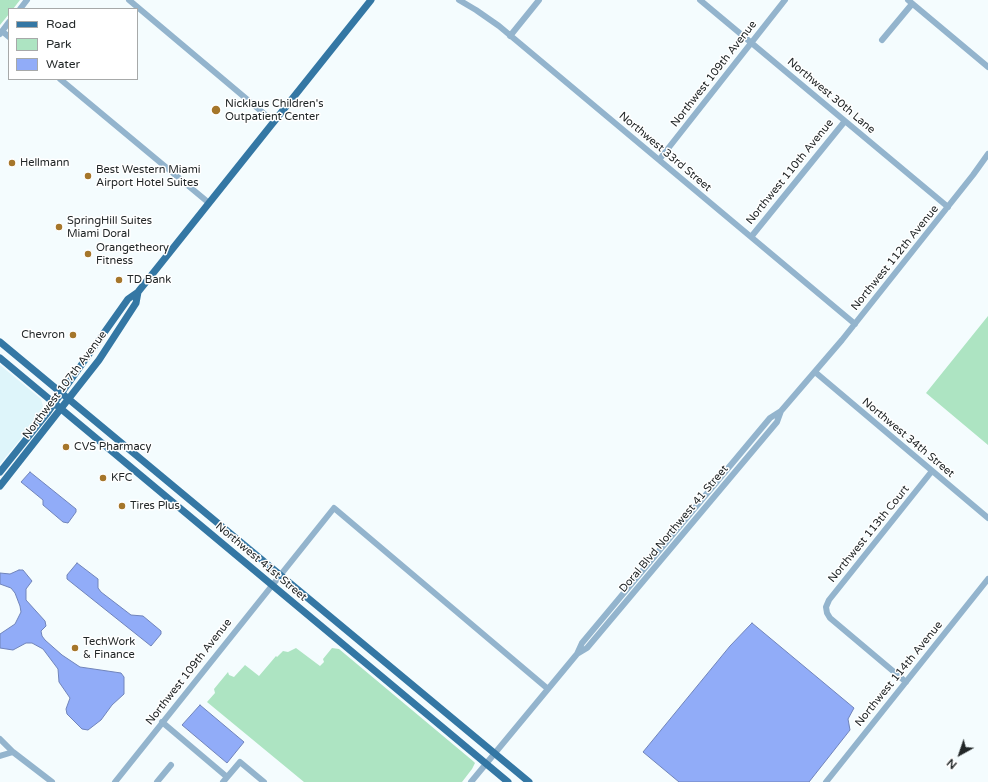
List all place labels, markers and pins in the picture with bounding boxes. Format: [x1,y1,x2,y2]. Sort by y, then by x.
place label: Nicklaus Children's Outpatient Center [225,97,323,123]
marker: Nicklaus Children's Outpatient Center [210,104,222,116]
place label: Hellmann [20,156,70,170]
marker: Hellmann [7,158,17,168]
place label: Best Western Miami Airport Hotel Suites [96,163,201,189]
marker: Best Western Miami Airport Hotel Suites [83,171,93,181]
place label: SpringHill Suites Miami Doral [67,214,152,240]
marker: SpringHill Suites Miami Doral [54,222,64,232]
place label: Orangetheory Fitness [96,241,169,267]
marker: Orangetheory Fitness [83,249,93,259]
place label: TD Bank [127,273,171,287]
marker: TD Bank [114,275,124,285]
place label: Chevron [21,328,65,342]
marker: Chevron [68,330,78,340]
place label: CVS Pharmacy [74,440,151,454]
marker: CVS Pharmacy [61,442,71,452]
place label: KFC [111,471,132,485]
marker: KFC [98,473,108,483]
place label: Tires Plus [130,499,180,513]
marker: Tires Plus [117,501,127,511]
place label: TechWork & Finance [83,635,135,661]
marker: TechWork & Finance [70,643,80,653]

